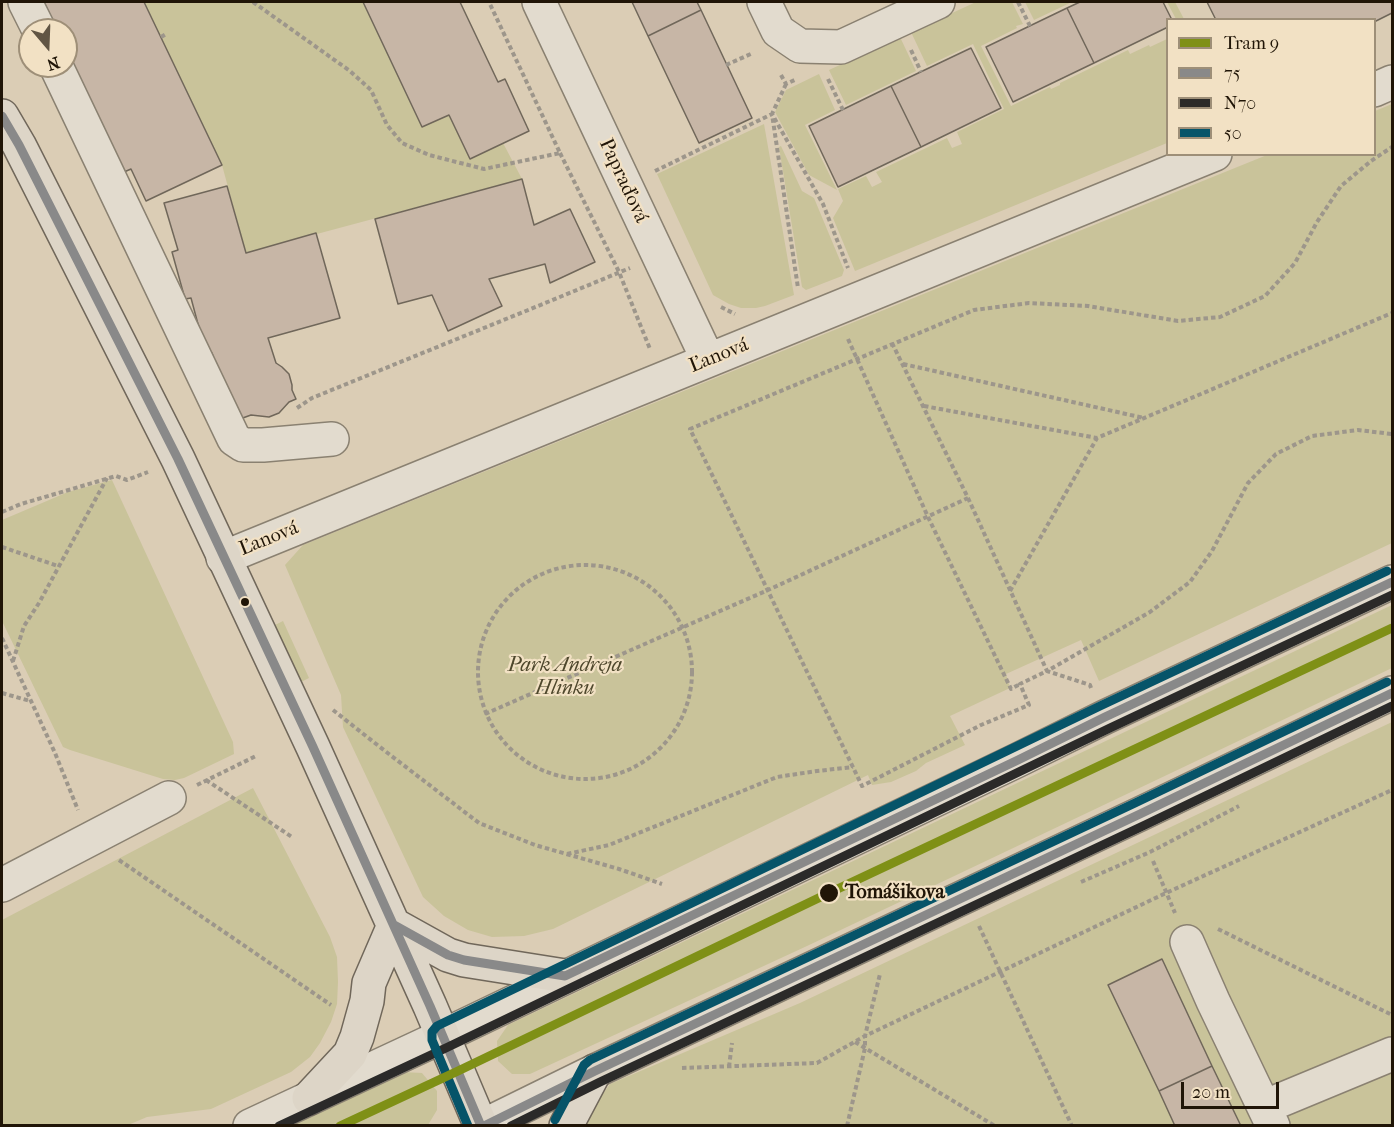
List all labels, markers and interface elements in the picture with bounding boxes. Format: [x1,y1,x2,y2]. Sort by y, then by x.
north arrow [18,18,78,78]
legend [1166,18,1376,156]
text: Tram 9 [1224,33,1279,54]
text: N [45,53,62,75]
text: 75 [1224,63,1240,84]
text: N70 [1224,93,1256,114]
text: 50 [1224,123,1242,144]
street label: Papraďová [593,135,653,227]
street label: Ľanová [686,333,752,379]
street label: Ľanová [236,516,302,562]
unlabelled marker [239,596,251,608]
park label: Park Andreja Hlinku [508,654,622,701]
place label: Tomášikova [845,881,945,905]
marker: Tomášikova [818,882,840,904]
scale bar [1184,1070,1282,1108]
text: 20 m [1192,1082,1230,1103]

